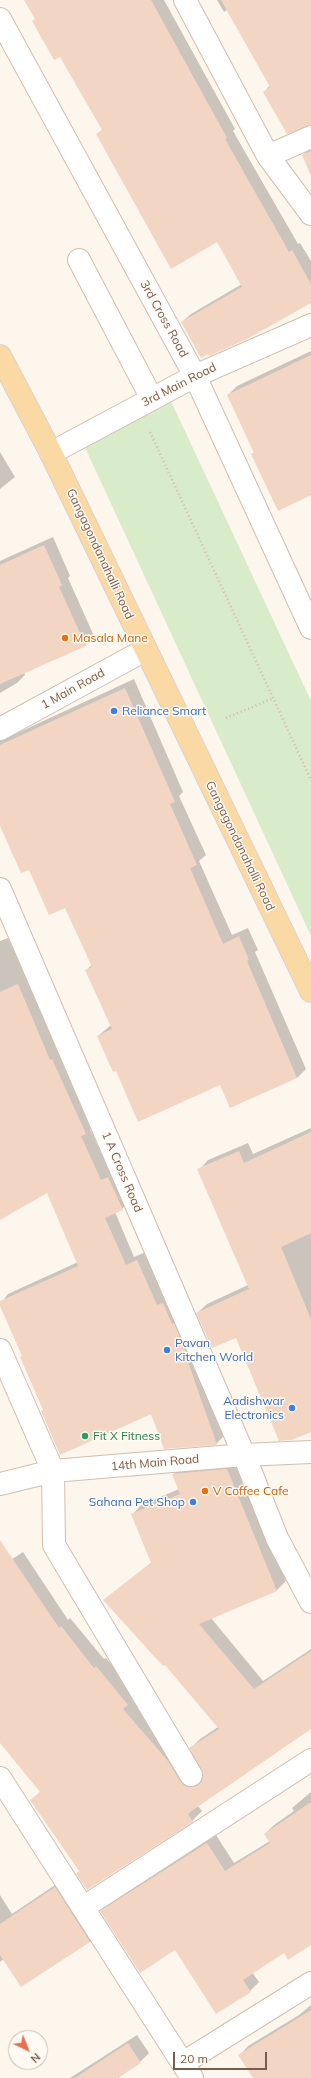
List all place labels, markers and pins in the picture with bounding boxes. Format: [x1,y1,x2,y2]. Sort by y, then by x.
place label: Masala Mane [73,631,148,645]
marker: Masala Mane [60,633,70,643]
place label: Reliance Smart [122,704,206,718]
marker: Reliance Smart [109,706,119,716]
place label: Pavan Kitchen World [175,1336,253,1364]
marker: Pavan Kitchen World [162,1345,172,1355]
place label: Aadishwar Electronics [223,1394,284,1422]
marker: Aadishwar Electronics [287,1403,297,1413]
place label: Fit X Fitness [93,1429,160,1443]
marker: Fit X Fitness [80,1431,90,1441]
place label: V Coffee Cafe [213,1484,289,1498]
marker: V Coffee Cafe [200,1486,210,1496]
place label: Sahana Pet Shop [89,1495,185,1509]
marker: Sahana Pet Shop [188,1497,198,1507]

